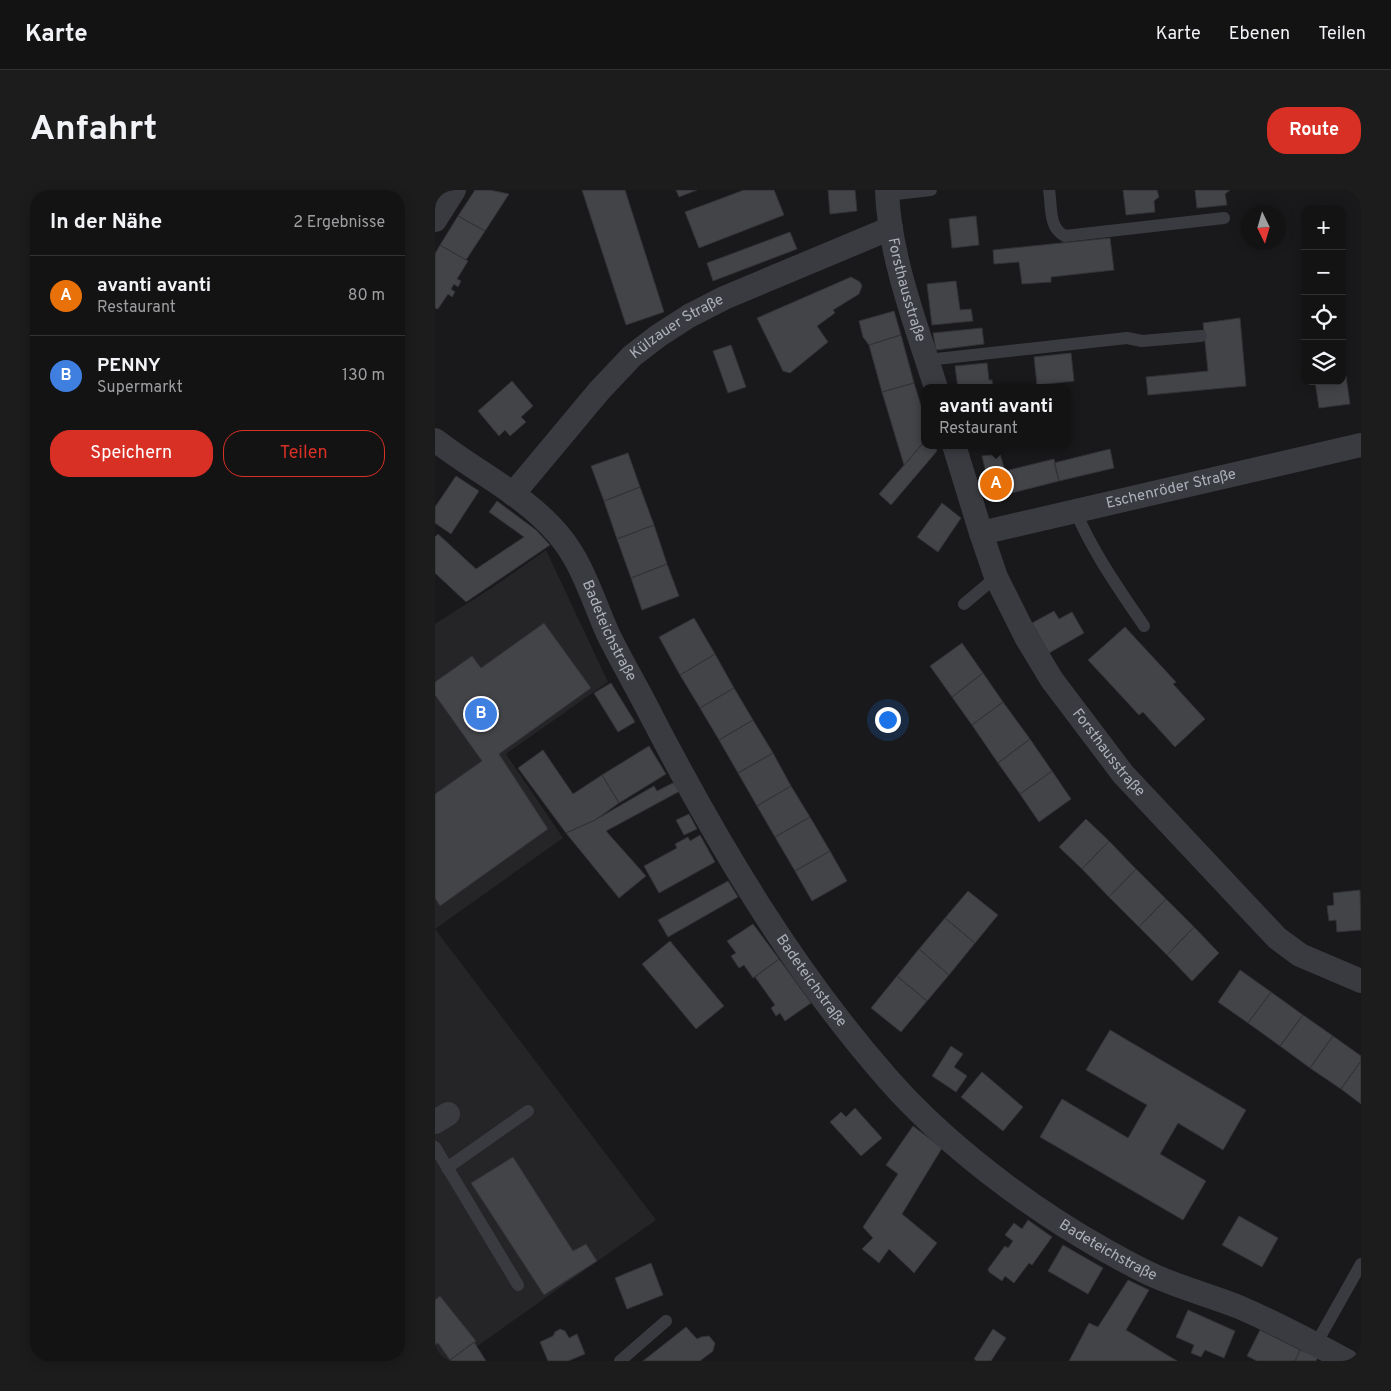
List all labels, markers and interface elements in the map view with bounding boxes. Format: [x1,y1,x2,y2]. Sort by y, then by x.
text: Karte [25,20,88,50]
text: Karte [1156,23,1201,46]
text: Ebenen [1229,23,1290,46]
text: Teilen [1318,23,1366,46]
button: Route [1267,107,1361,154]
text: Anfahrt [30,108,157,152]
north arrow [1241,205,1286,250]
map controls [1301,205,1346,385]
button: + [1301,205,1346,250]
text: In der Nähe [50,209,162,236]
text: 2 Ergebnisse [293,213,385,233]
street label: Forsthausstraße [883,236,930,344]
button: − [1301,250,1346,295]
text: avanti avanti [97,274,211,298]
text: A [60,286,72,306]
text: 80 m [348,286,385,306]
street label: Külzauer Straße [626,290,727,364]
button: locate [1301,295,1346,340]
text: Restaurant [97,298,176,318]
button: layers [1301,340,1346,385]
text: PENNY [97,354,161,378]
text: B [60,366,72,386]
text: 130 m [342,366,385,386]
text: Supermarkt [97,378,183,398]
popup [921,384,1071,449]
text: avanti avanti [939,395,1053,419]
text: Restaurant [939,419,1018,439]
button: Speichern [50,430,213,477]
button: Teilen [223,430,385,477]
pin: A [980,465,1012,503]
street label: Eschenröder Straße [1104,465,1238,513]
street label: Badeteichstraße [577,577,641,685]
pin: B [465,695,497,733]
street label: Forsthausstraße [1068,705,1149,801]
your location [875,707,901,733]
street label: Badeteichstraße [771,931,851,1031]
street label: Badeteichstraße [1055,1215,1160,1285]

